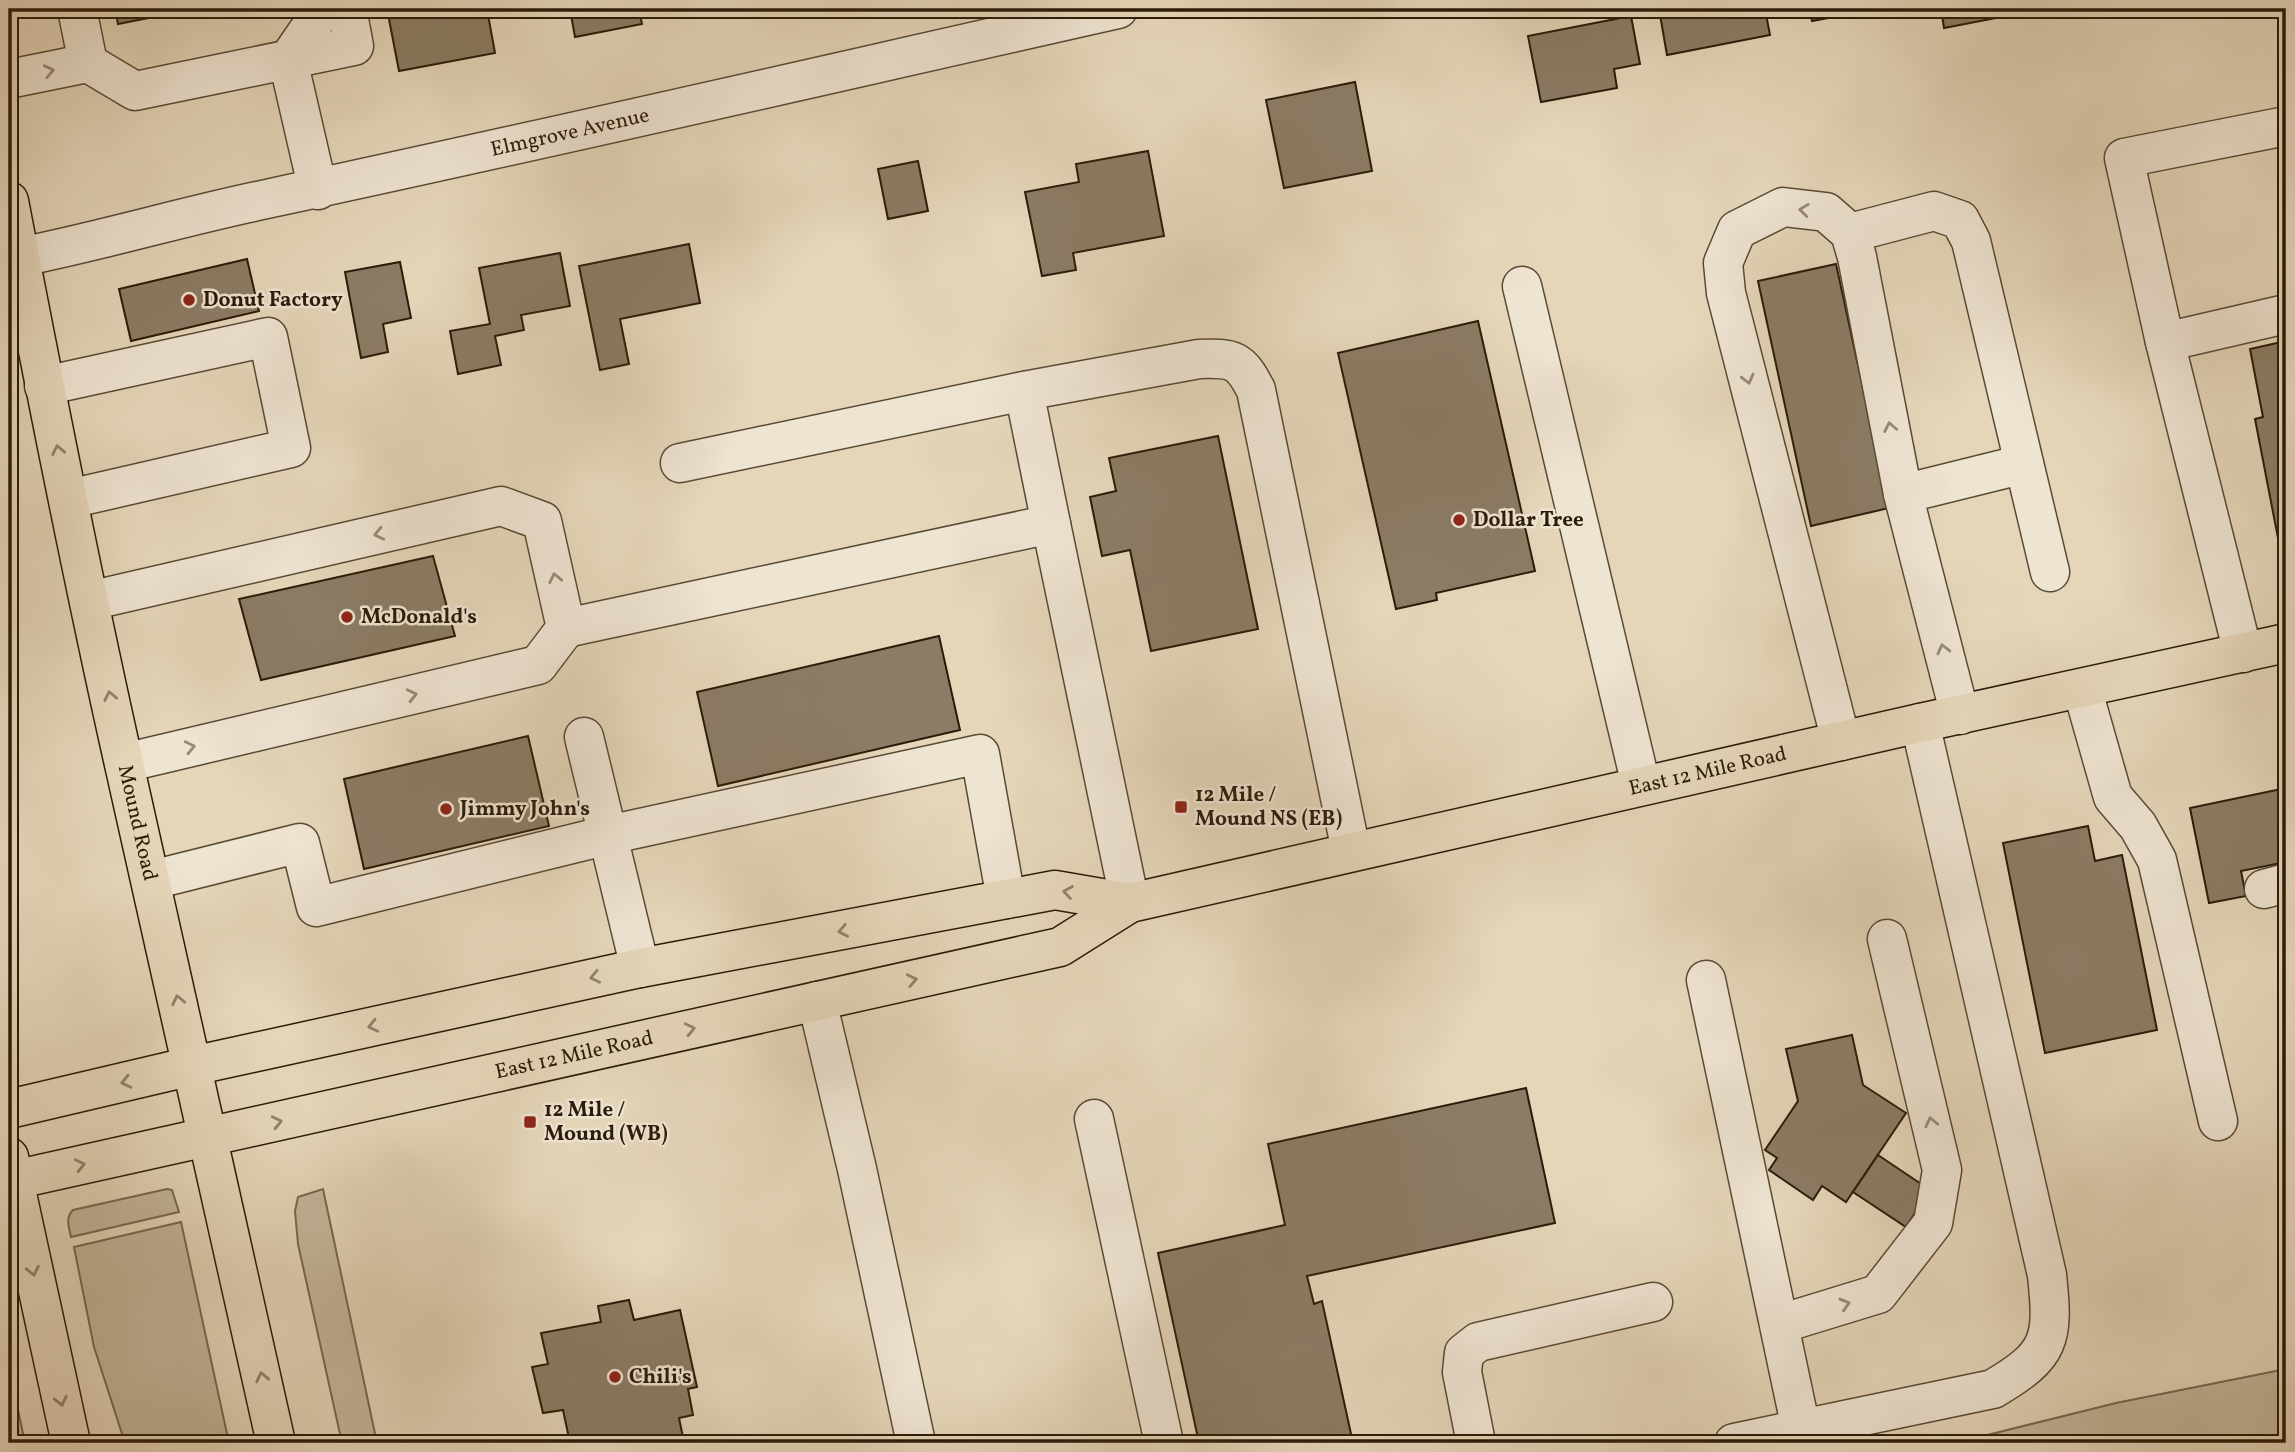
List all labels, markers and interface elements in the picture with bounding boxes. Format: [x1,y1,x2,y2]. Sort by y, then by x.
one-way arrow [43,65,55,80]
street label: Elmgrove Avenue [488,101,652,164]
one-way arrow [1798,202,1810,217]
place label: Donut Factory [203,286,343,315]
marker: Donut Factory [181,292,197,308]
one-way arrow [1740,373,1754,385]
one-way arrow [1884,422,1899,434]
one-way arrow [52,444,66,456]
place label: Dollar Tree [1473,506,1584,535]
marker: Dollar Tree [1451,512,1467,528]
one-way arrow [373,526,385,540]
one-way arrow [548,572,563,584]
place label: McDonald's [361,603,477,632]
marker: McDonald's [339,609,355,625]
one-way arrow [1937,643,1951,655]
one-way arrow [406,689,418,703]
one-way arrow [103,690,118,702]
street label: East 12 Mile Road [1626,739,1790,803]
one-way arrow [184,741,196,756]
street label: Mound Road [110,762,164,884]
place label: 12 Mile / Mound NS (EB) [1195,781,1342,834]
place label: Jimmy John's [459,795,590,824]
marker: 12 Mile / Mound NS (EB) [1173,799,1189,815]
marker: Jimmy John's [438,801,454,817]
one-way arrow [1062,885,1074,900]
one-way arrow [837,922,849,937]
one-way arrow [589,968,601,983]
one-way arrow [906,973,918,988]
one-way arrow [171,994,186,1006]
one-way arrow [367,1018,379,1032]
one-way arrow [684,1023,696,1037]
street label: East 12 Mile Road [492,1024,656,1087]
one-way arrow [120,1074,132,1088]
place label: 12 Mile / Mound (WB) [544,1096,668,1149]
marker: 12 Mile / Mound (WB) [522,1114,538,1130]
one-way arrow [271,1115,283,1130]
one-way arrow [1925,1116,1939,1128]
one-way arrow [74,1159,86,1174]
one-way arrow [25,1265,39,1277]
one-way arrow [1838,1298,1850,1312]
place label: Chili's [629,1363,692,1392]
marker: Chili's [607,1369,623,1385]
one-way arrow [255,1371,270,1383]
one-way arrow [53,1395,68,1407]

